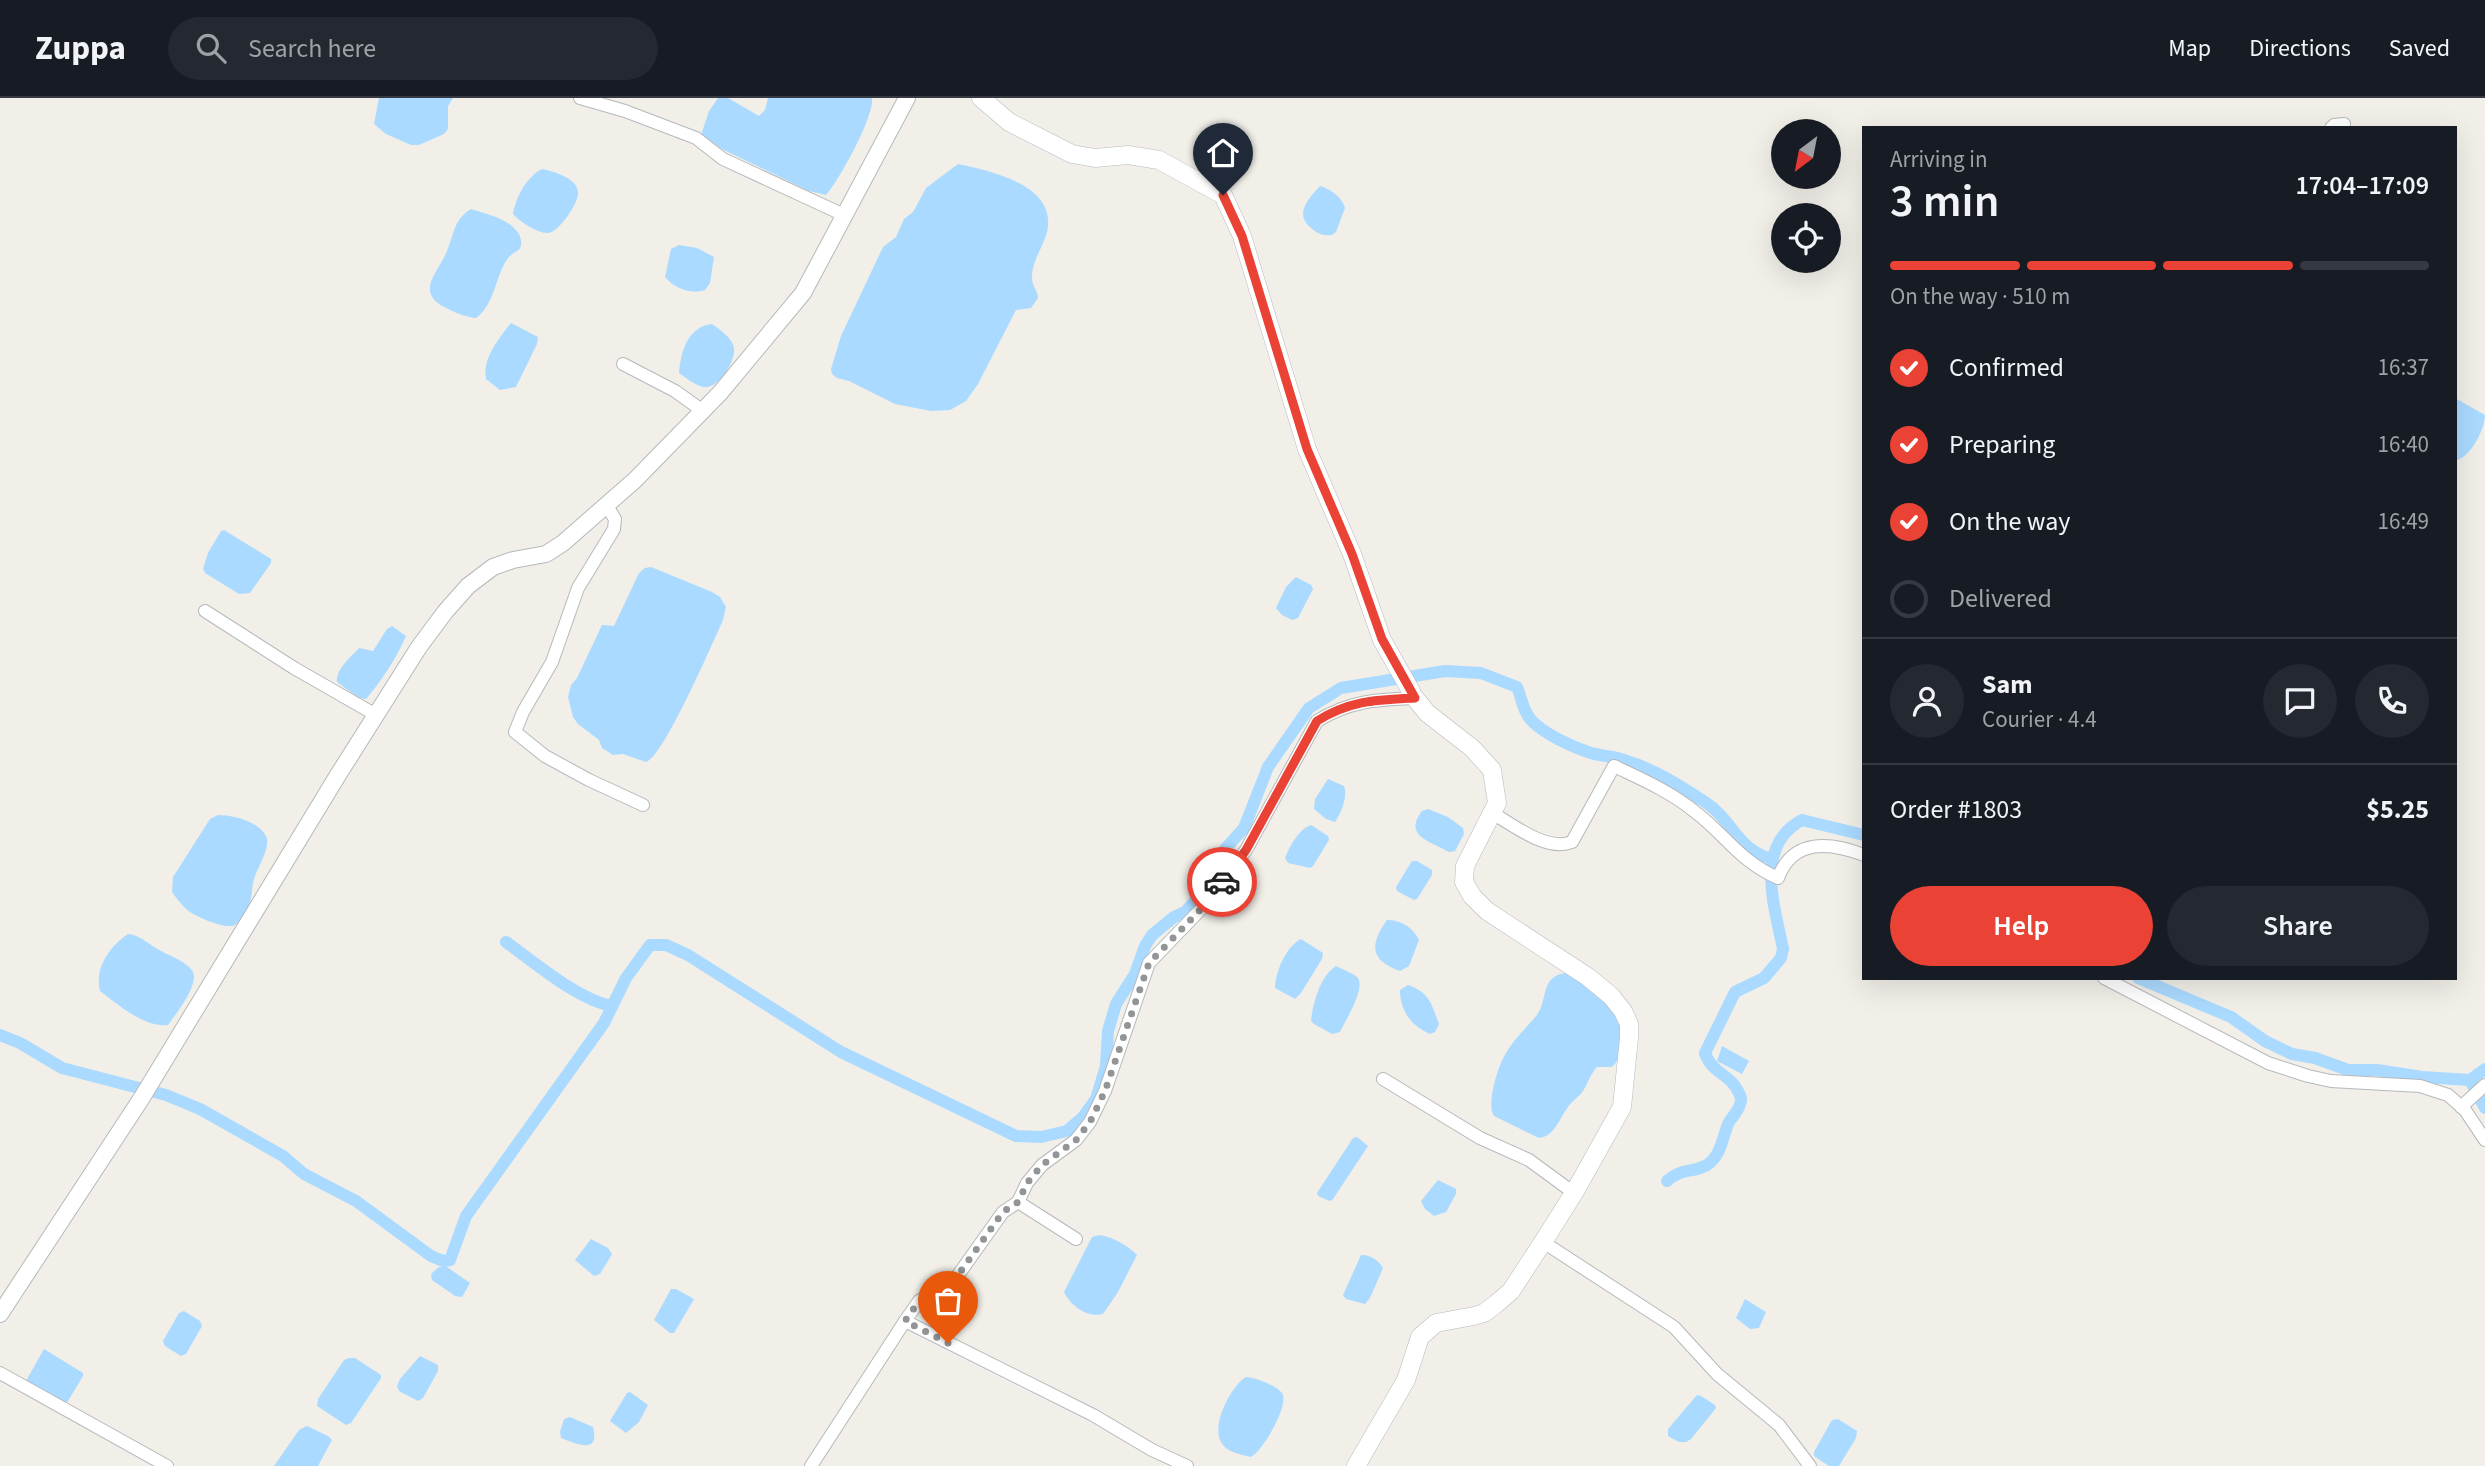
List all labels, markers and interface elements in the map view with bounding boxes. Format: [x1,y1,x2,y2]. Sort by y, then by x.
search box [168,17,658,80]
text: Zuppa [35,25,126,72]
icon: search [192,29,230,67]
text: Search here [248,30,376,67]
text: Map [2168,31,2211,66]
text: Directions [2249,31,2351,66]
text: Saved [2389,31,2450,66]
north arrow [1771,119,1841,189]
map controls [1771,119,1841,273]
pin [1193,123,1253,195]
icon: home [1204,134,1242,172]
text: Arriving in [1890,143,1988,176]
text: 17:04–17:09 [2296,167,2429,204]
text: 3 min [1890,169,1999,234]
button: locate [1771,203,1841,273]
text: On the way · 510 m [1890,280,2070,313]
icon: check [1890,349,1928,387]
text: Confirmed [1949,349,2064,386]
text: 16:37 [2378,351,2429,384]
icon: check [1890,426,1928,464]
text: Preparing [1949,426,2055,463]
text: 16:40 [2378,428,2429,461]
icon: check [1890,503,1928,541]
text: On the way [1949,503,2070,540]
text: 16:49 [2378,505,2429,538]
text: Delivered [1949,580,2052,617]
button: person [1890,664,1964,738]
button: chat [2263,664,2337,738]
button: phone [2355,664,2429,738]
text: Sam [1982,666,2032,703]
text: Courier · 4.4 [1982,703,2097,736]
text: Order #1803 [1890,791,2022,828]
text: $5.25 [2366,791,2429,828]
courier [1187,847,1257,917]
icon: car [1203,863,1241,901]
button: Help [1890,886,2153,966]
button: Share [2167,886,2429,966]
pin [918,1271,978,1343]
icon: bag [929,1282,967,1320]

